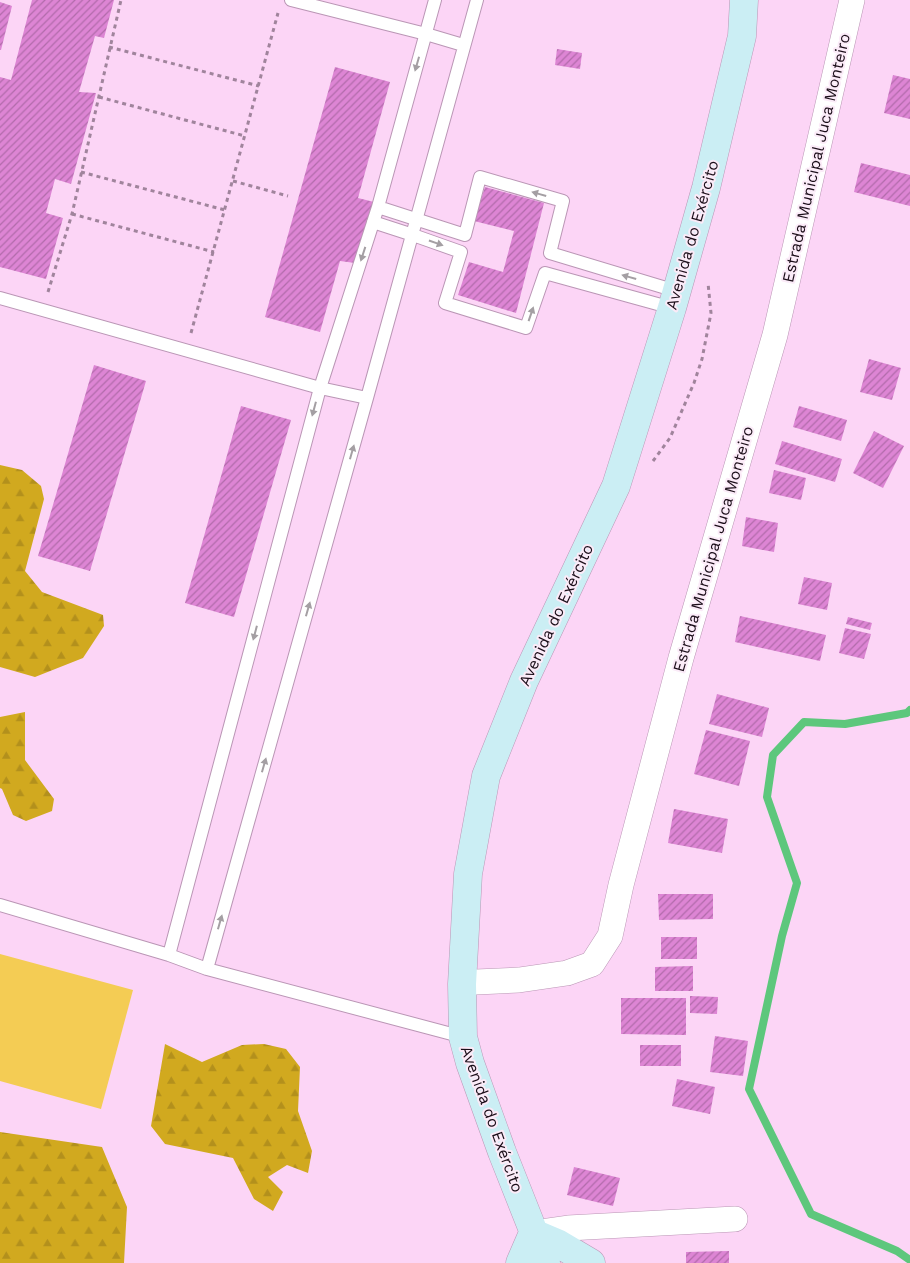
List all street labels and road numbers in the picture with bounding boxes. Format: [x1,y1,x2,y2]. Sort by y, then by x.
street label: Estrada Municipal Juca Monteiro [778,32,854,284]
street label: Avenida do Exército [662,158,722,312]
street label: Estrada Municipal Juca Monteiro [669,424,757,674]
street label: Avenida do Exército [515,541,597,689]
street label: Avenida do Exército [457,1043,527,1195]

